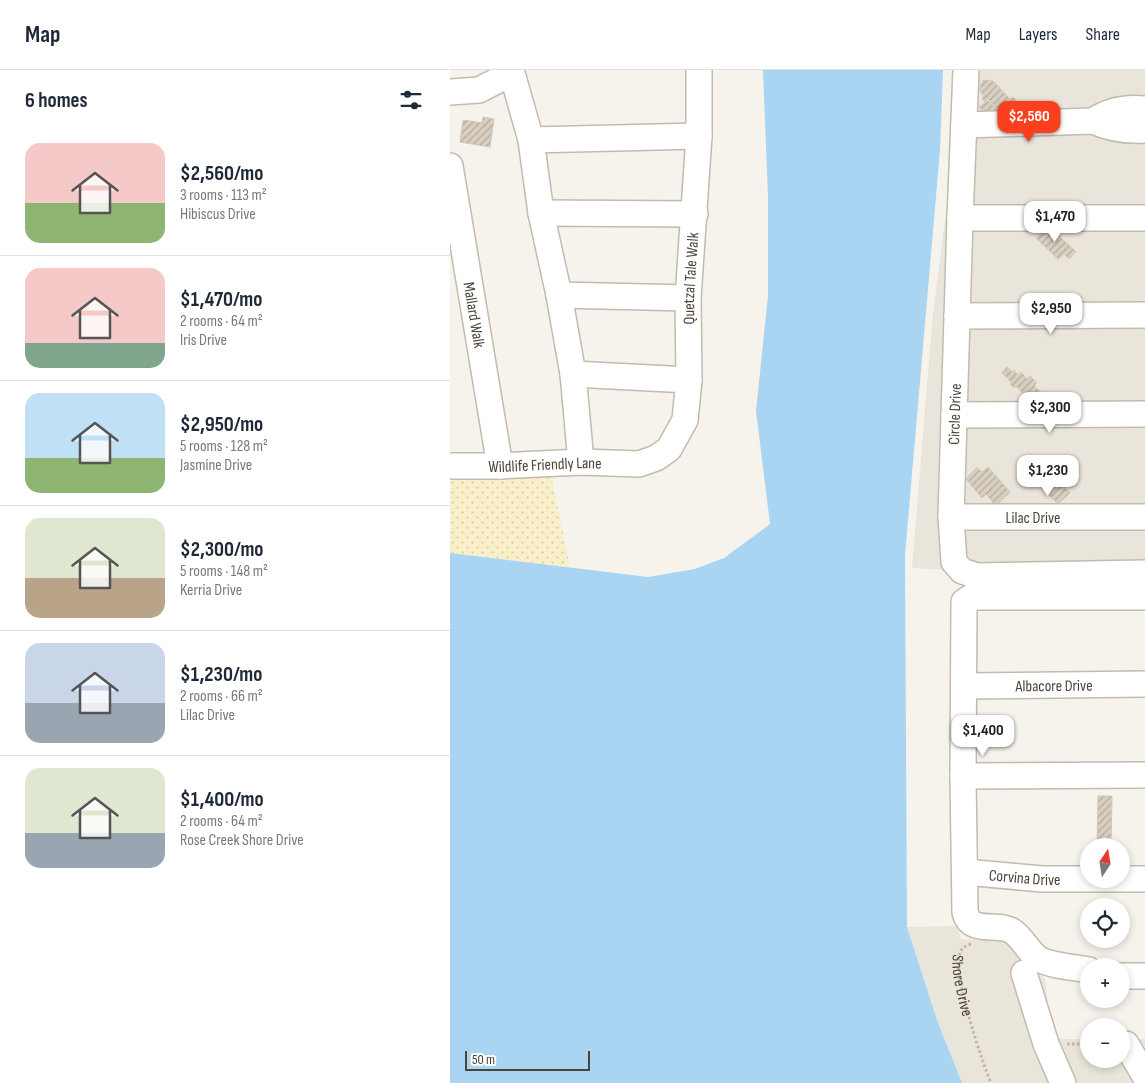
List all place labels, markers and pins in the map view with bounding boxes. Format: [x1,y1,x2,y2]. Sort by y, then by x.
pin: $2,560 [988,100,1070,143]
pin: $1,470 [1014,200,1096,243]
pin: $2,950 [1010,292,1092,335]
pin: $2,300 [1009,392,1091,434]
pin: $1,230 [1007,454,1089,497]
pin: $1,400 [942,714,1024,757]

